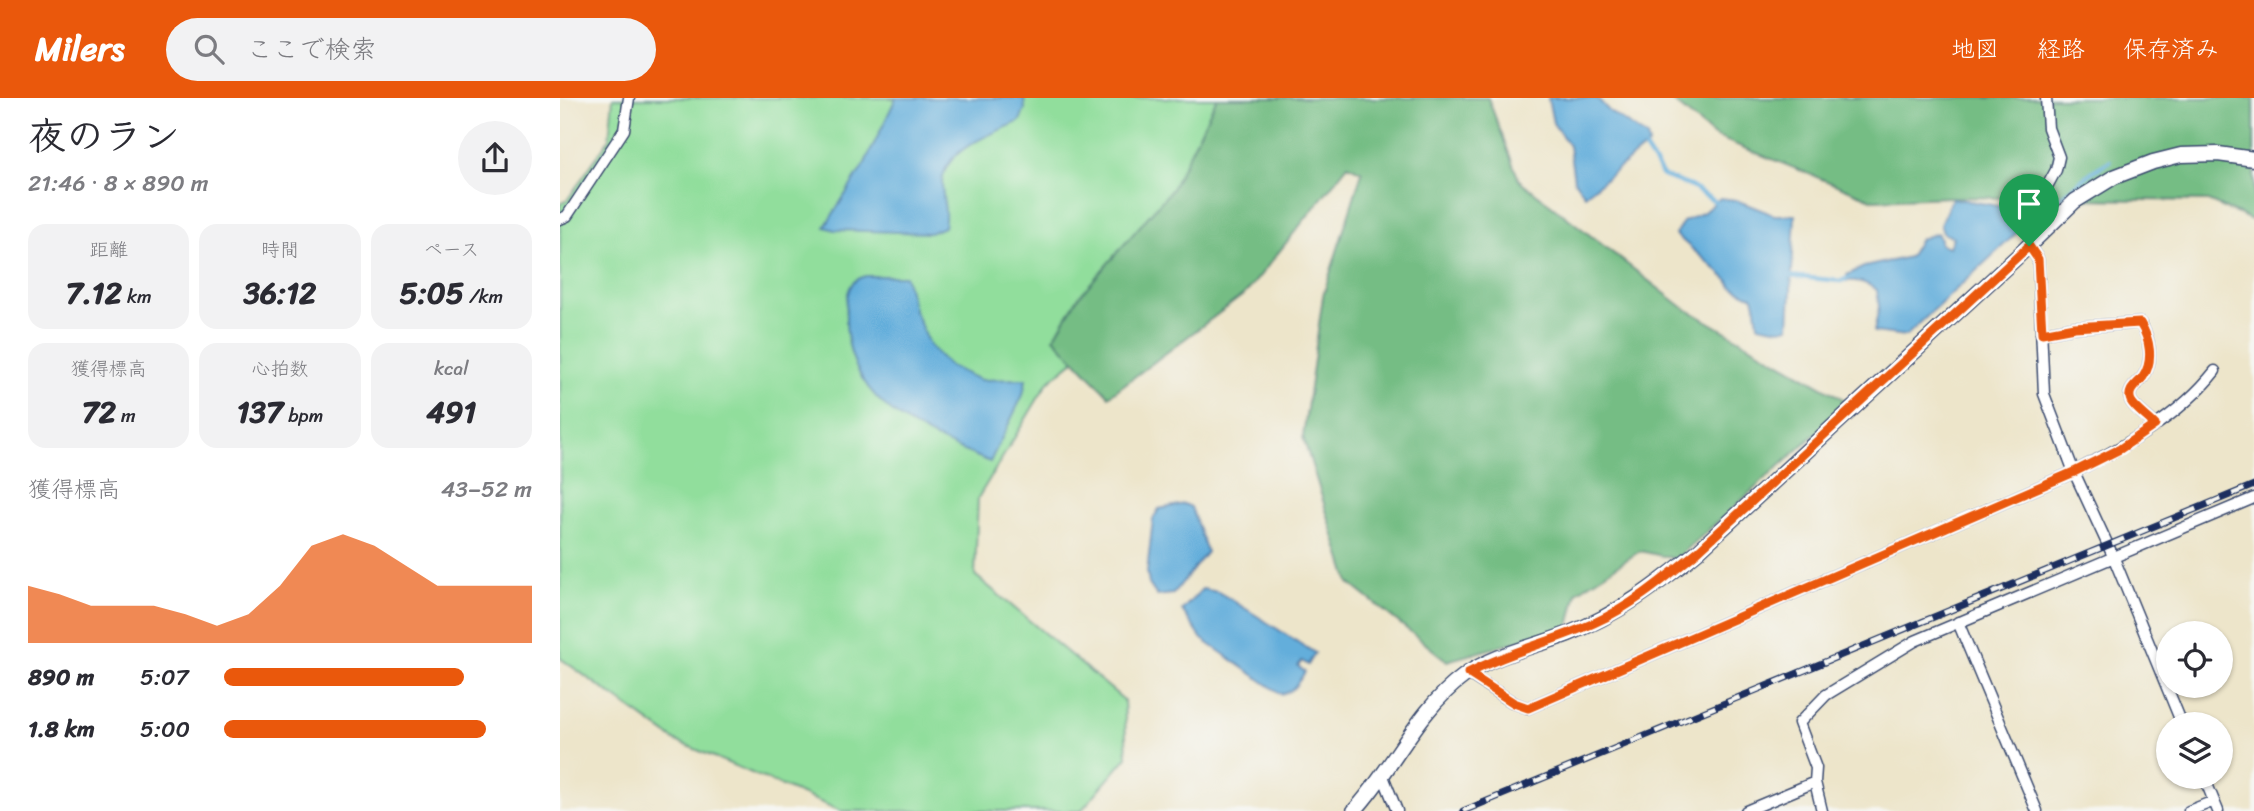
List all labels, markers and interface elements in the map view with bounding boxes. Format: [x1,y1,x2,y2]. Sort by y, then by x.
search box [166,18,656,81]
text: Milers [35,20,124,78]
text: ここで検索 [246,26,376,72]
text: 地図 [1951,28,1999,70]
text: 経路 [2037,28,2085,70]
text: 保存済み [2123,28,2219,70]
icon: search [190,30,228,68]
text: 夜のラン [28,103,180,170]
button: share [458,121,532,195]
text: 21:46 · 8 × 890 m [28,163,208,204]
pin [1999,174,2059,246]
icon: arrive [2010,185,2048,223]
text: 距離 [90,233,128,266]
text: 時間 [261,233,299,266]
text: ペース [423,233,479,266]
text: 7.12 [66,266,122,320]
text: 36:12 [244,266,316,320]
text: 5:05 [399,266,464,320]
text: km [122,280,152,313]
text: /km [464,280,503,313]
text: 獲得標高 [71,352,147,385]
text: 心拍数 [251,352,309,385]
text: kcal [434,352,469,385]
text: 72 [82,385,116,439]
text: 137 [237,385,283,439]
text: 491 [426,385,476,439]
text: m [116,399,136,432]
text: bpm [283,399,323,432]
text: 獲得標高 [28,469,120,510]
text: 43–52 m [441,469,532,510]
map controls [2156,621,2233,789]
button: locate [2156,621,2233,698]
text: 890 m [28,657,94,698]
text: 5:07 [140,657,189,698]
text: 1.8 km [28,709,95,750]
text: 5:00 [140,709,190,750]
button: layers [2156,712,2233,789]

